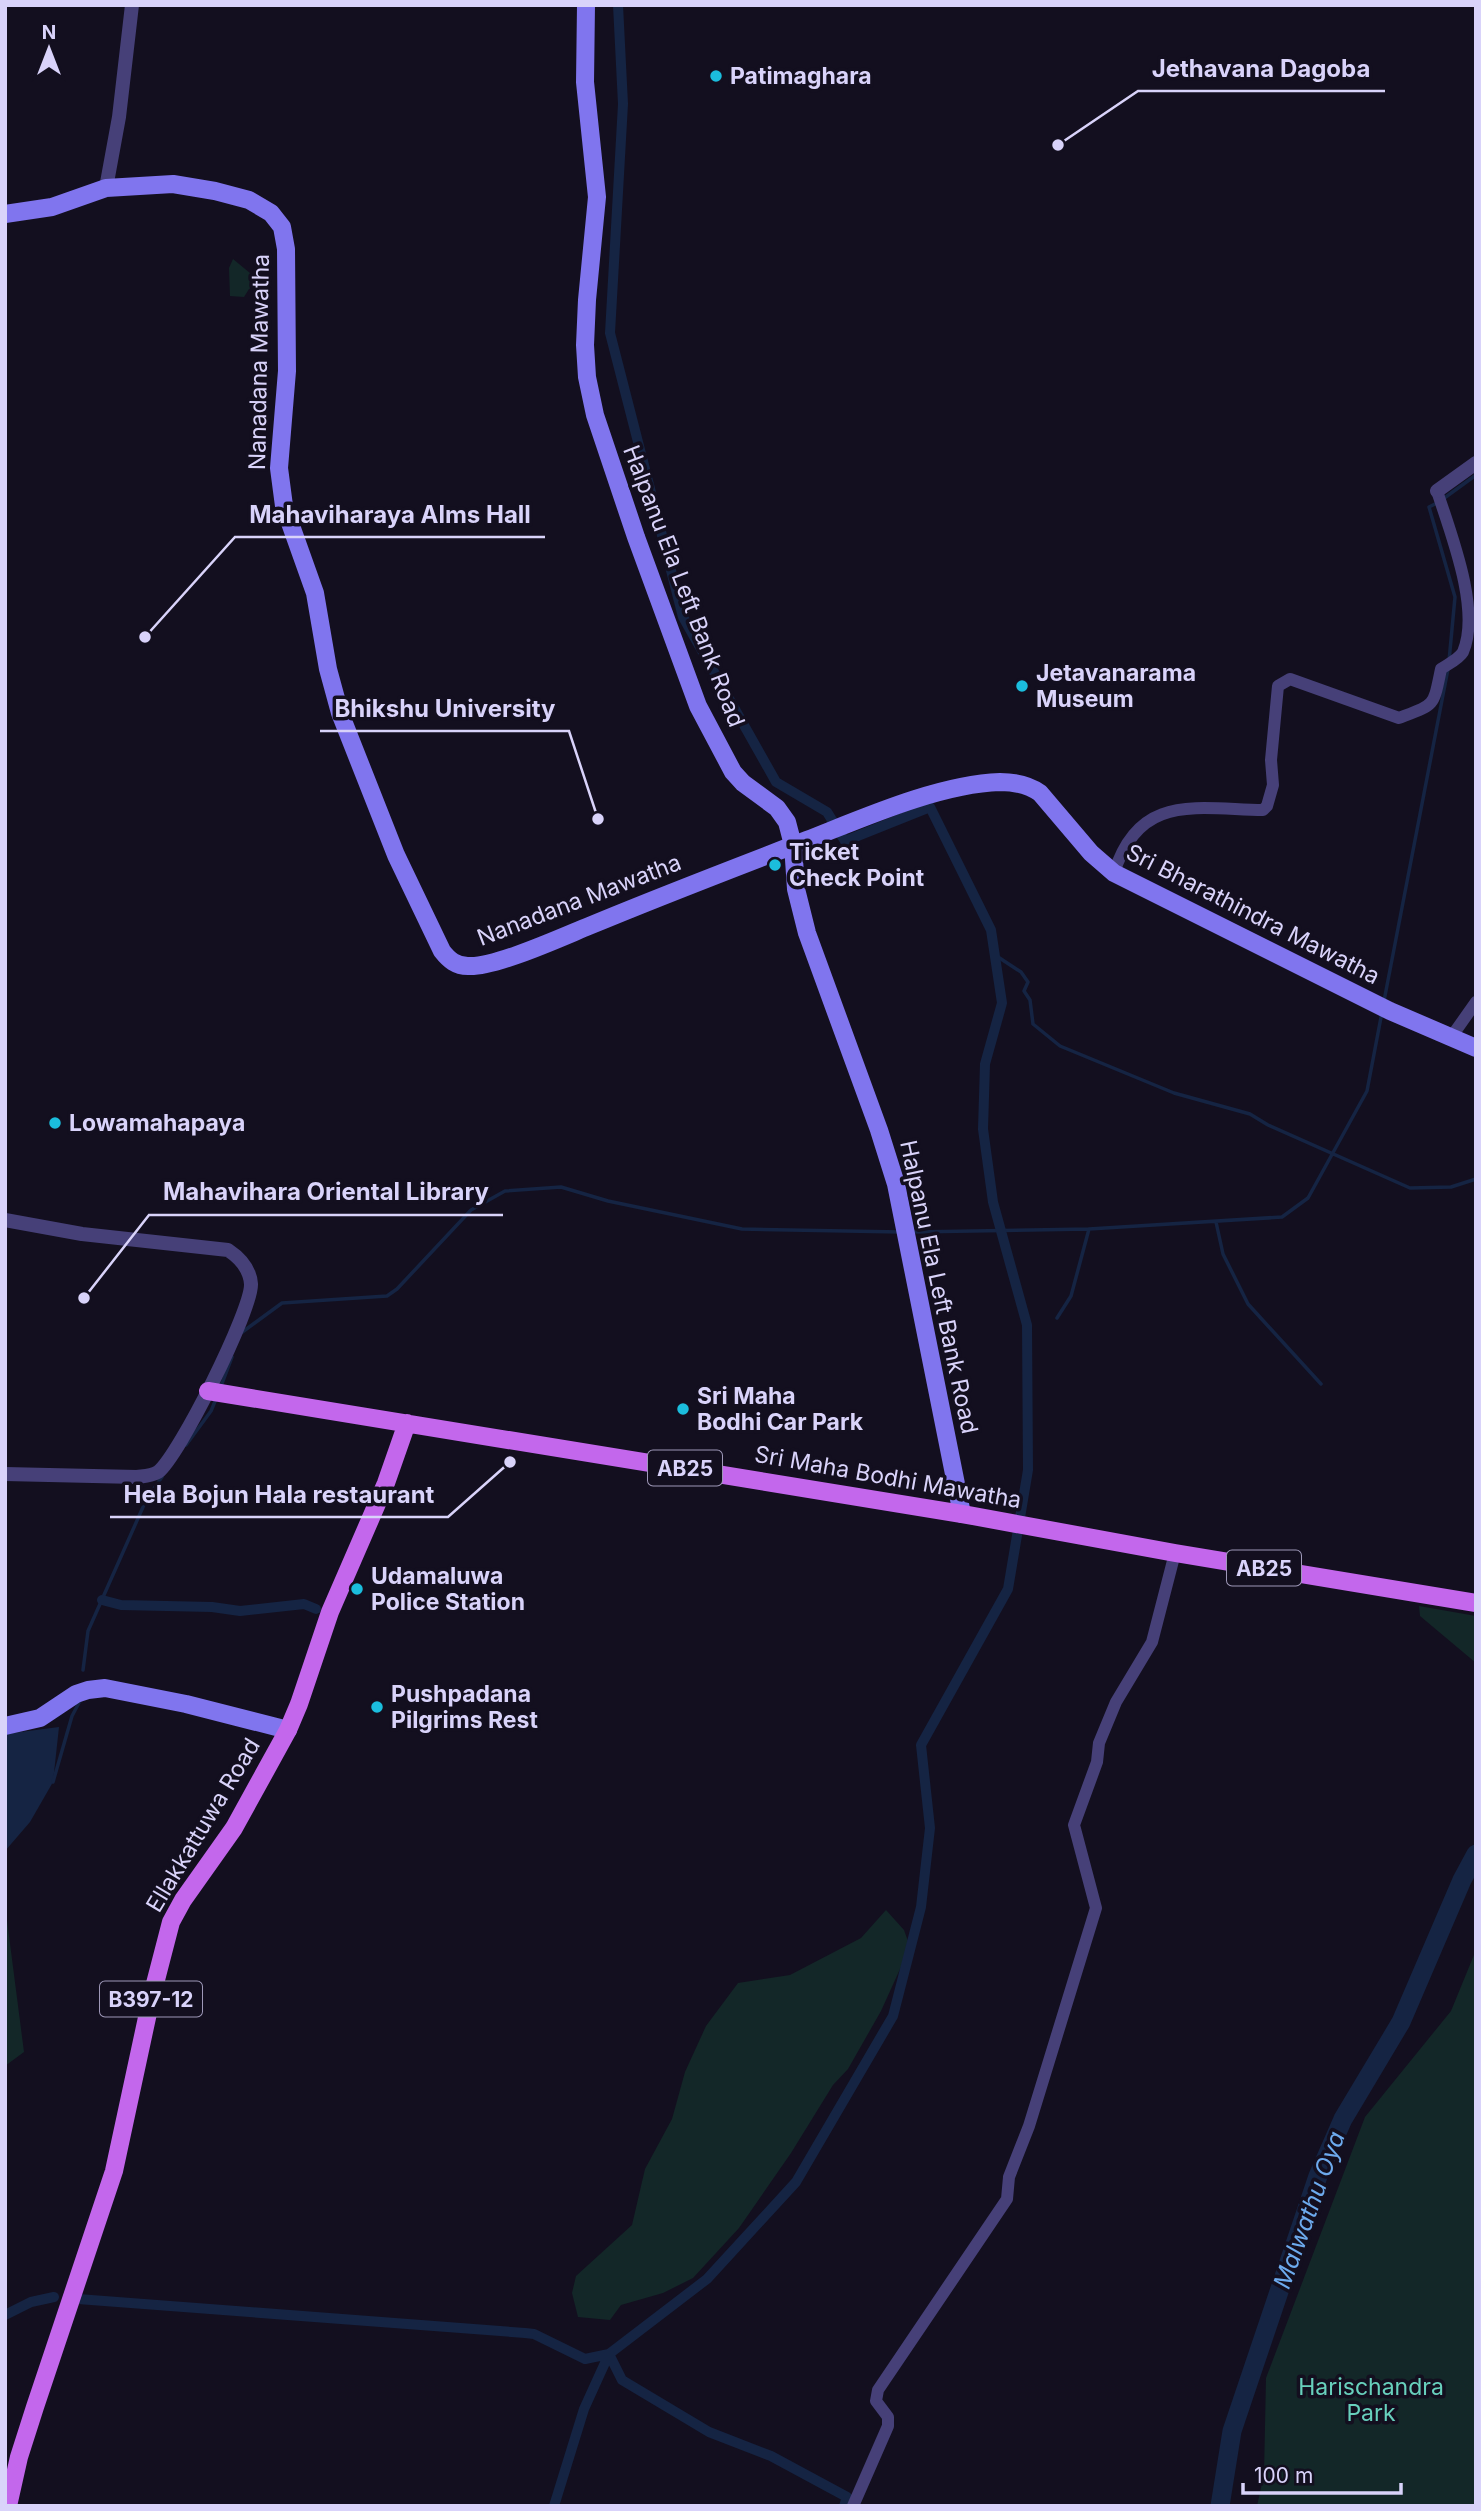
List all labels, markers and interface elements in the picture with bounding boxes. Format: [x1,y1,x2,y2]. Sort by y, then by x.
north arrow [14,14,84,84]
text: N [42,21,56,44]
callout: Jethavana Dagoba [1138,46,1385,91]
text: Jethavana Dagoba [1152,54,1370,83]
place label: Patimaghara [730,62,872,90]
marker: Patimaghara [708,68,724,84]
street label: Nanadana Mawatha [243,254,275,470]
street label: Halpanu Ela Left Bank Road [617,441,751,731]
callout: Mahaviharaya Alms Hall [235,492,545,537]
text: Mahaviharaya Alms Hall [249,500,531,529]
place label: Jetavanarama Museum [1036,659,1196,713]
marker: Jetavanarama Museum [1014,678,1030,694]
callout: Bhikshu University [320,686,569,731]
text: Bhikshu University [334,694,556,723]
place label: Ticket Check Point [789,838,925,892]
street label: Sri Bharathindra Mawatha [1122,838,1384,990]
street label: Nanadana Mawatha [473,848,685,952]
marker: Ticket Check Point [767,857,783,873]
place label: Lowamahapaya [69,1109,245,1137]
marker: Lowamahapaya [47,1115,63,1131]
street label: Halpanu Ela Left Bank Road [894,1138,984,1436]
callout: Mahavihara Oriental Library [149,1170,503,1215]
text: Mahavihara Oriental Library [163,1177,490,1206]
place label: Sri Maha Bodhi Car Park [697,1382,864,1436]
marker: Sri Maha Bodhi Car Park [675,1401,691,1417]
street label: Sri Maha Bodhi Mawatha [752,1440,1024,1514]
road number: AB25 [648,1450,722,1486]
callout: Hela Bojun Hala restaurant [110,1472,448,1517]
text: Hela Bojun Hala restaurant [124,1480,435,1509]
road number: AB25 [1227,1550,1301,1586]
place label: Udamaluwa Police Station [371,1562,525,1616]
marker: Udamaluwa Police Station [349,1581,365,1597]
place label: Pushpadana Pilgrims Rest [391,1680,538,1734]
marker: Pushpadana Pilgrims Rest [369,1699,385,1715]
street label: Ellakkattuwa Road [140,1733,266,1917]
road number: B397-12 [100,1982,202,2016]
water label: Malwathu Oya [1267,2127,1351,2293]
park label: Harischandra Park [1298,2373,1444,2427]
scale bar [1243,2452,1400,2496]
text: 100 m [1254,2463,1313,2488]

